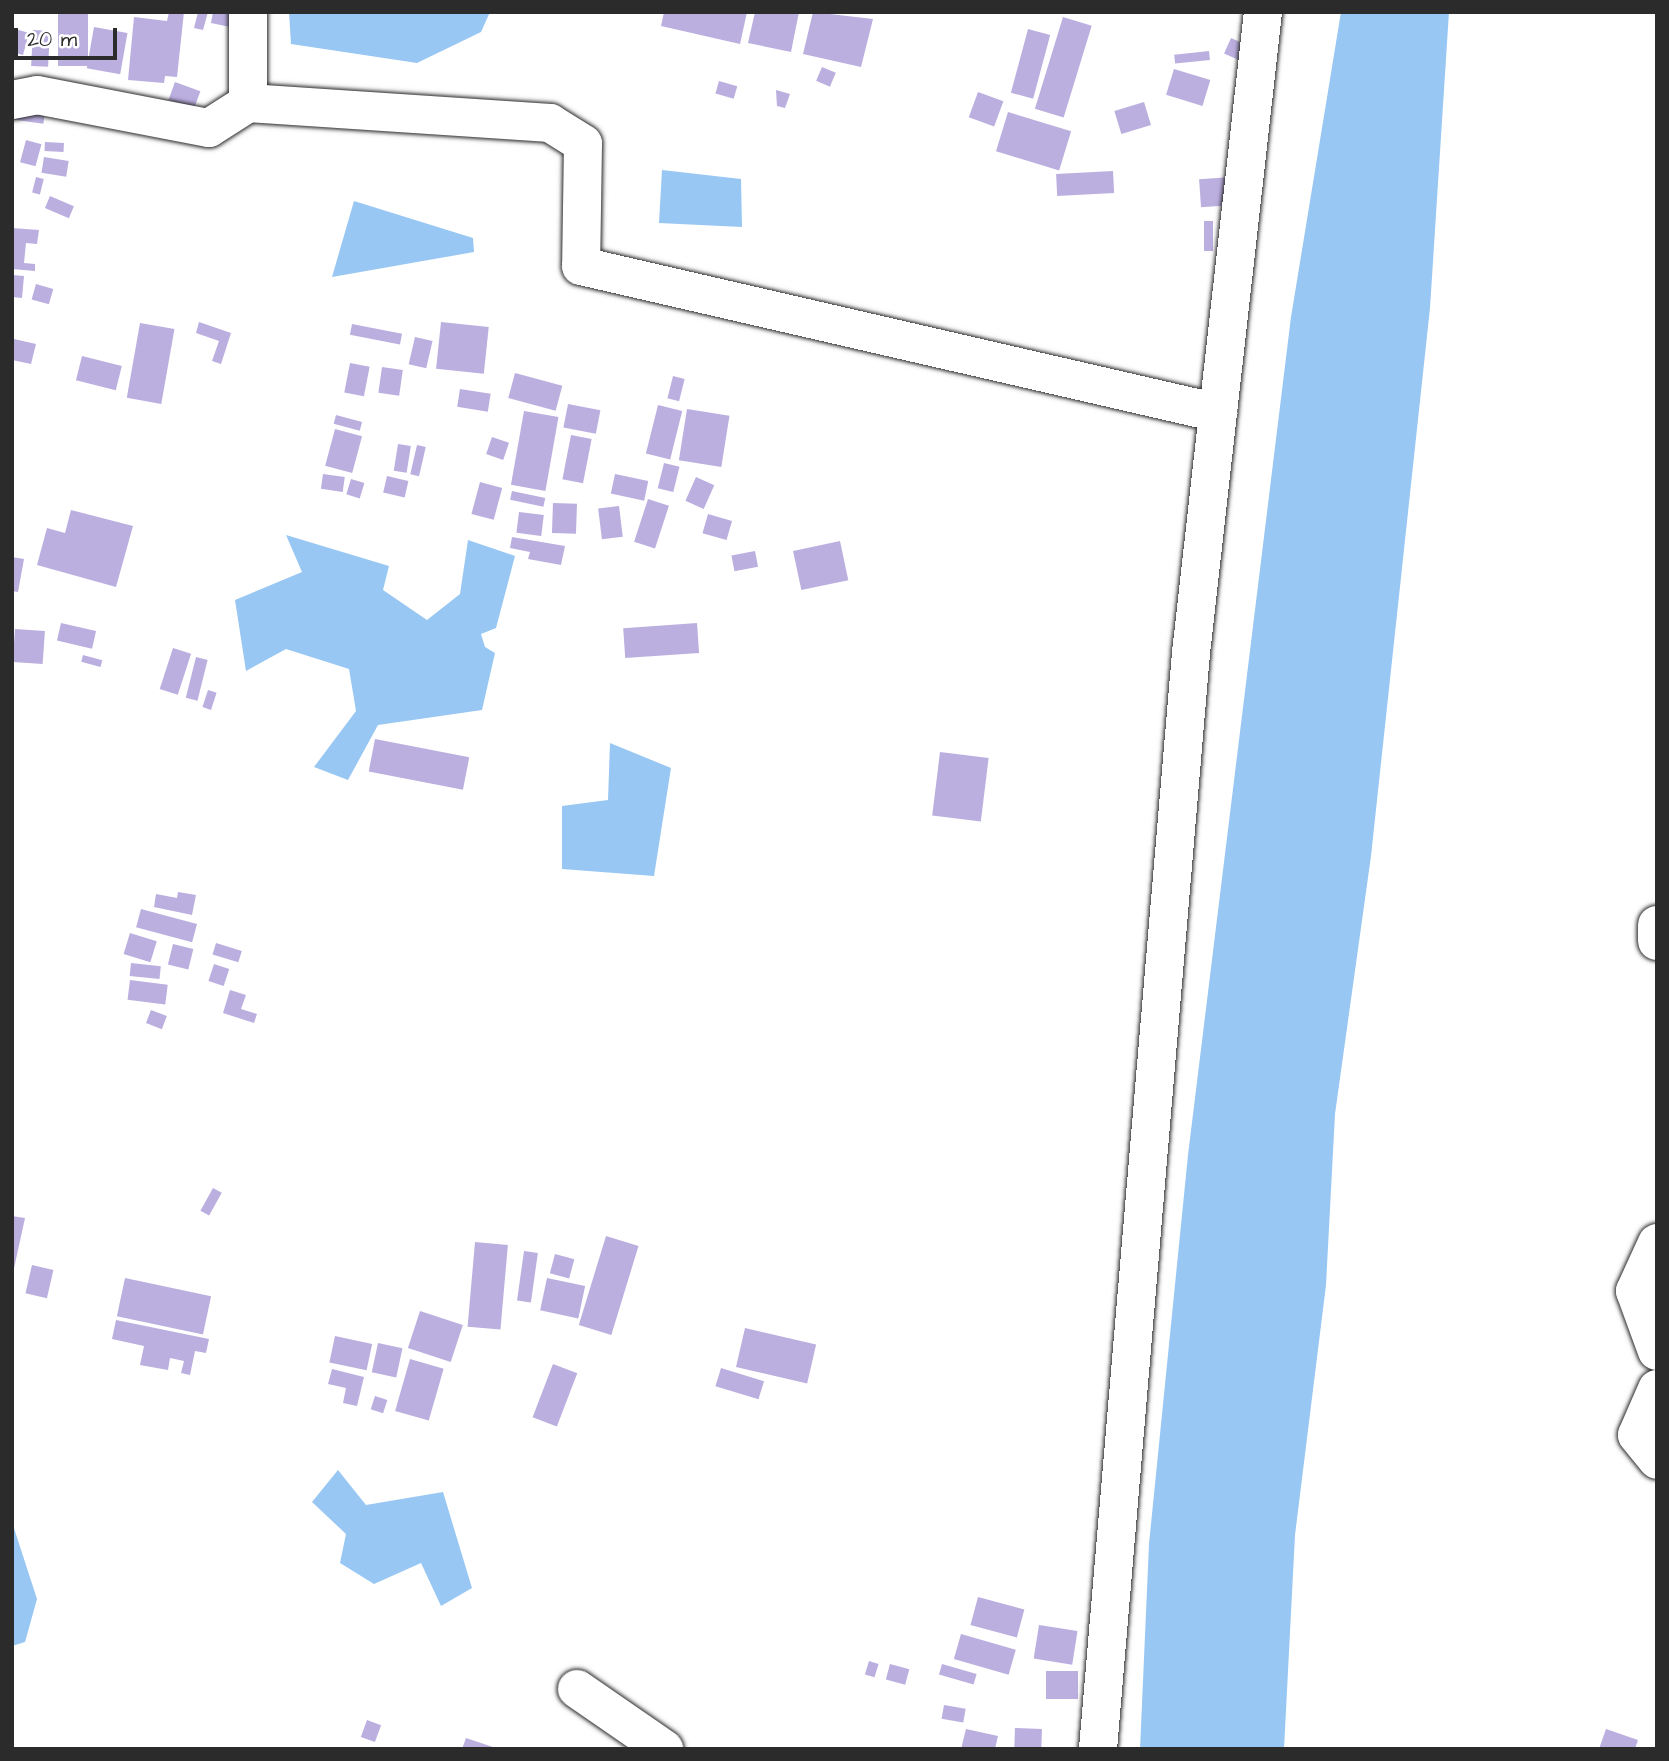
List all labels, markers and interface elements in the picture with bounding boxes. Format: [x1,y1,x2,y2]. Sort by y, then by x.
scale bar [18,14,121,58]
text: 20 m [27,25,77,54]

